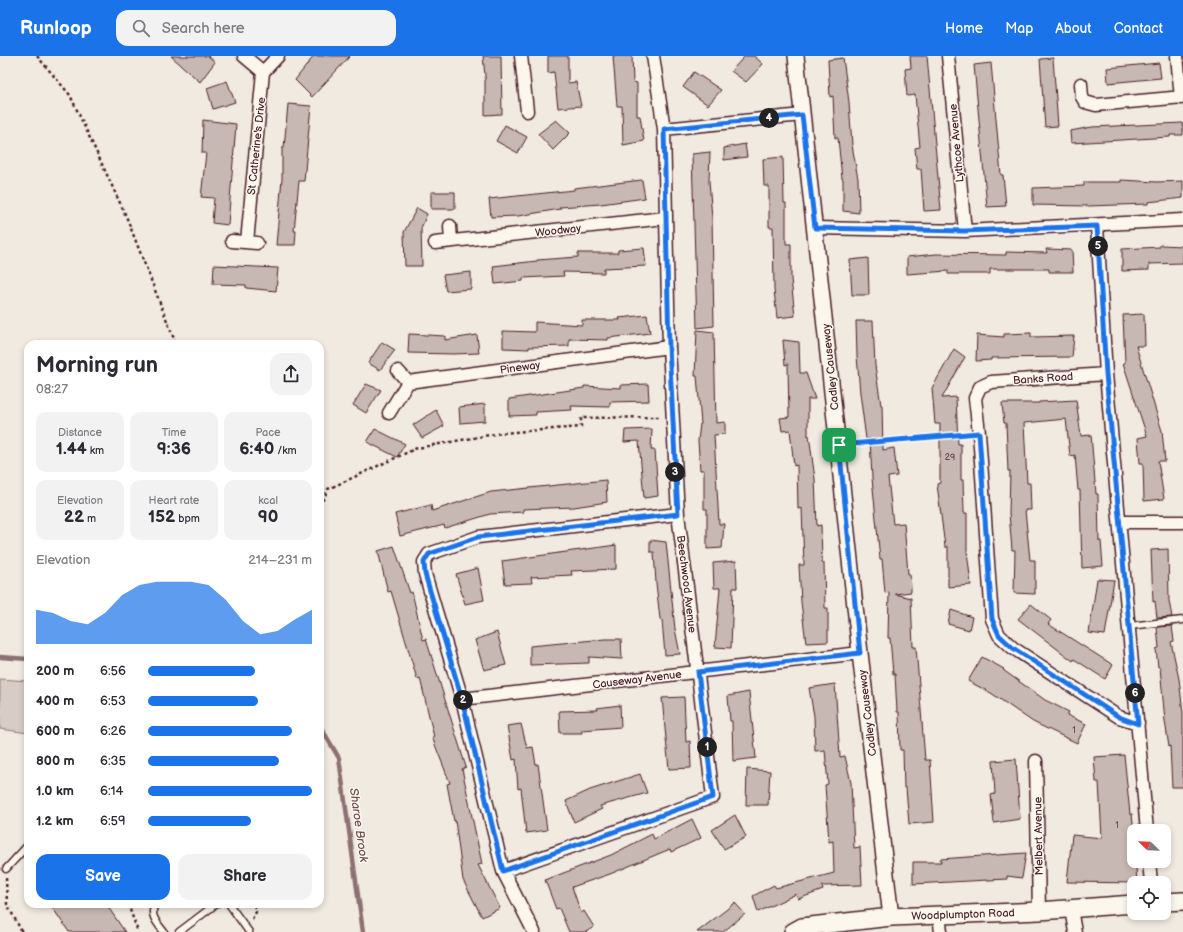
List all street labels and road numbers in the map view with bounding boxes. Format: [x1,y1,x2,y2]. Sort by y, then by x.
street label: St Catherine's Drive [245,96,268,196]
street label: Lythcoe Avenue [947,103,966,183]
street label: Woodway [534,222,582,239]
street label: Cadley Causeway [819,323,842,411]
street label: Pineway [499,358,541,377]
street label: Banks Road [1012,370,1074,387]
street label: Beechwood Avenue [674,534,699,634]
street label: Causeway Avenue [592,668,683,691]
street label: Cadley Causeway [856,669,879,757]
street label: Melbert Avenue [1031,796,1046,875]
street label: Woodplumpton Road [911,906,1015,923]

